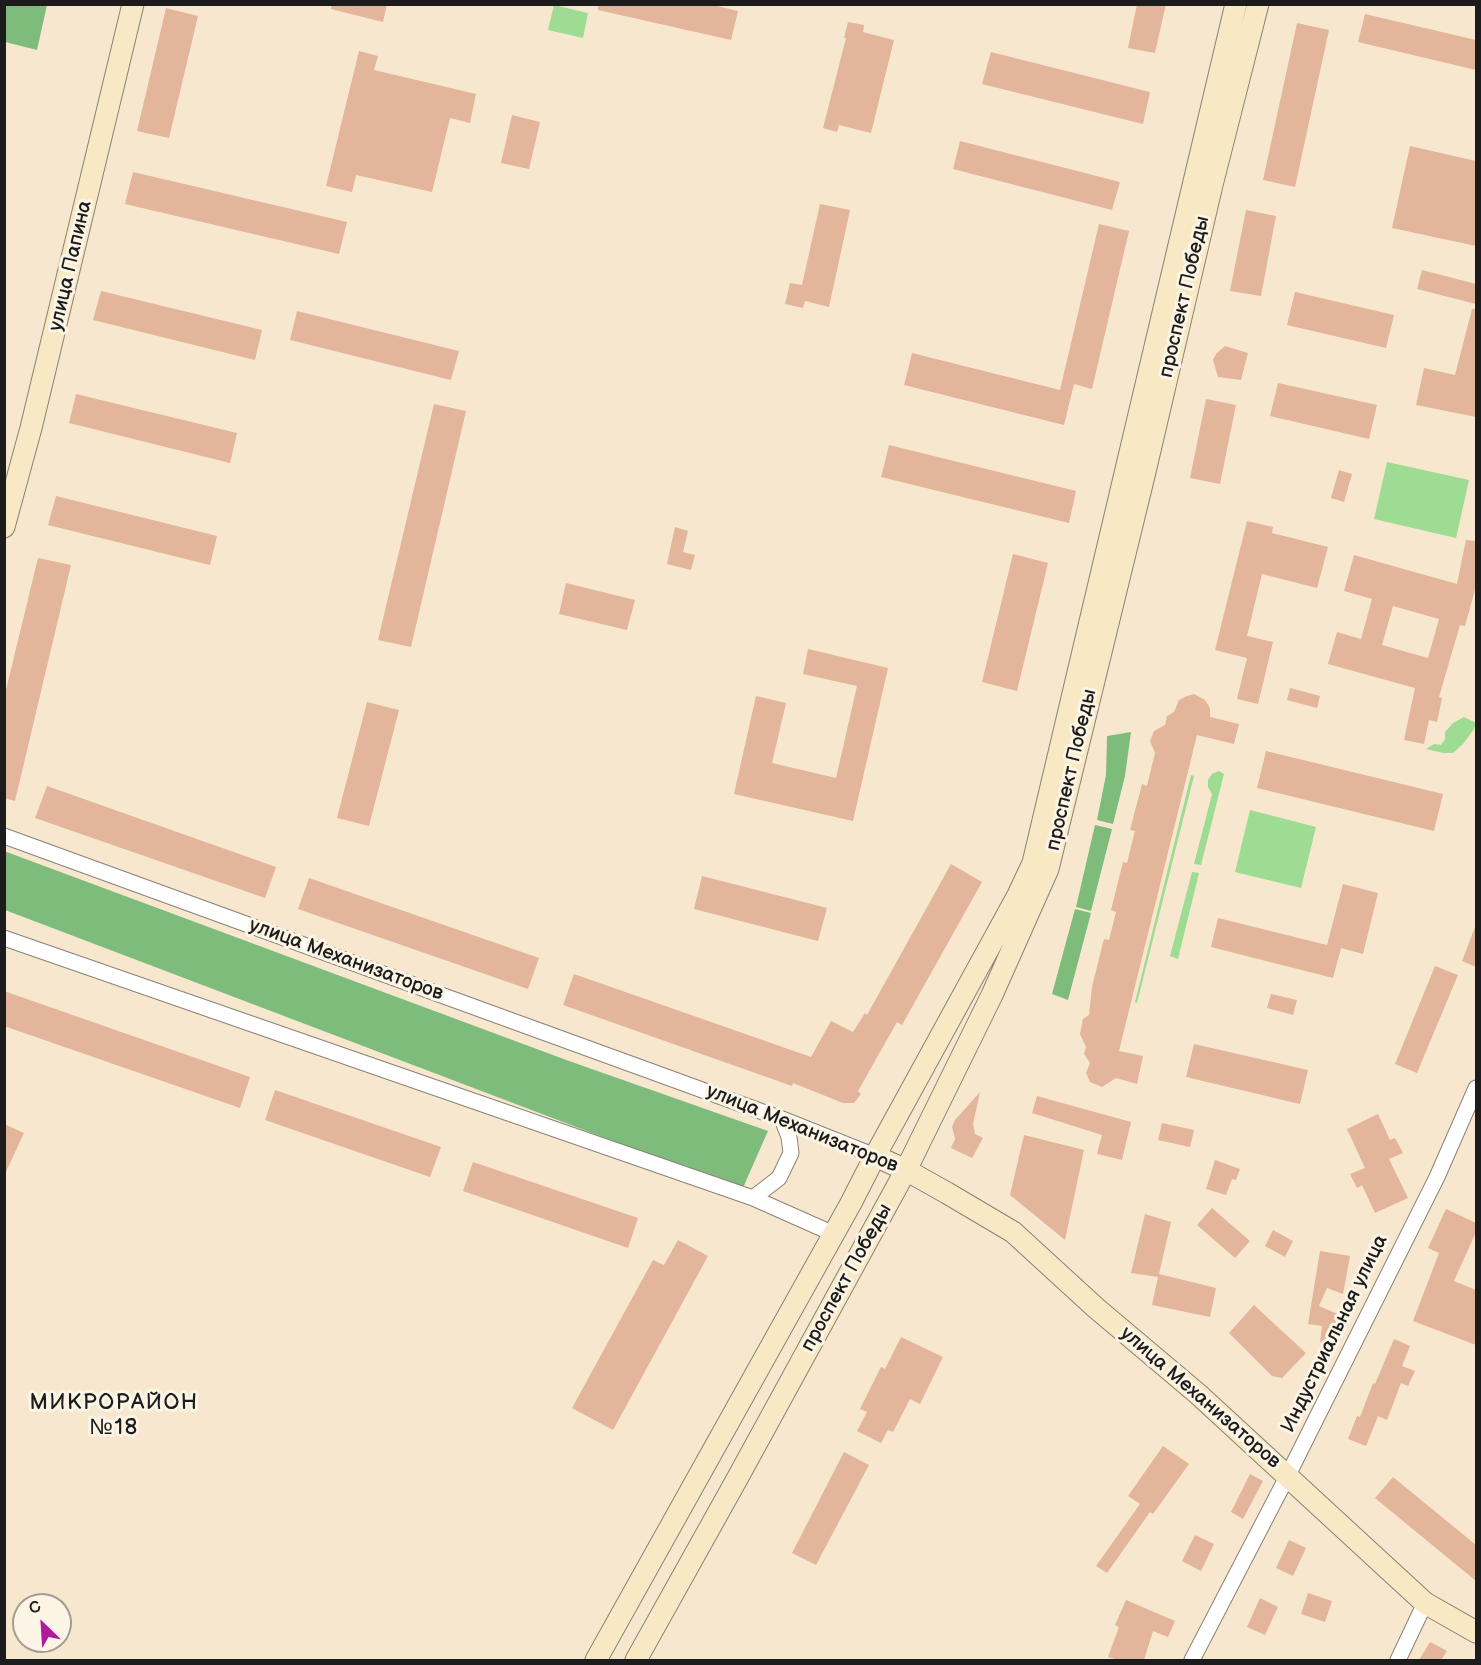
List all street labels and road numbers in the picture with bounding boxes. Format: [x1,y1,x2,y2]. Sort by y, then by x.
street label: улица Папина [44,198,98,334]
street label: проспект Победы [1155,214,1215,380]
street label: проспект Победы [1042,687,1102,853]
street label: улица Механизаторов [246,914,446,1006]
street label: улица Механизаторов [703,1080,901,1178]
street label: проспект Победы [796,1200,898,1356]
street label: Индустриальная улица [1277,1231,1393,1437]
street label: улица Механизаторов [1115,1322,1285,1474]

